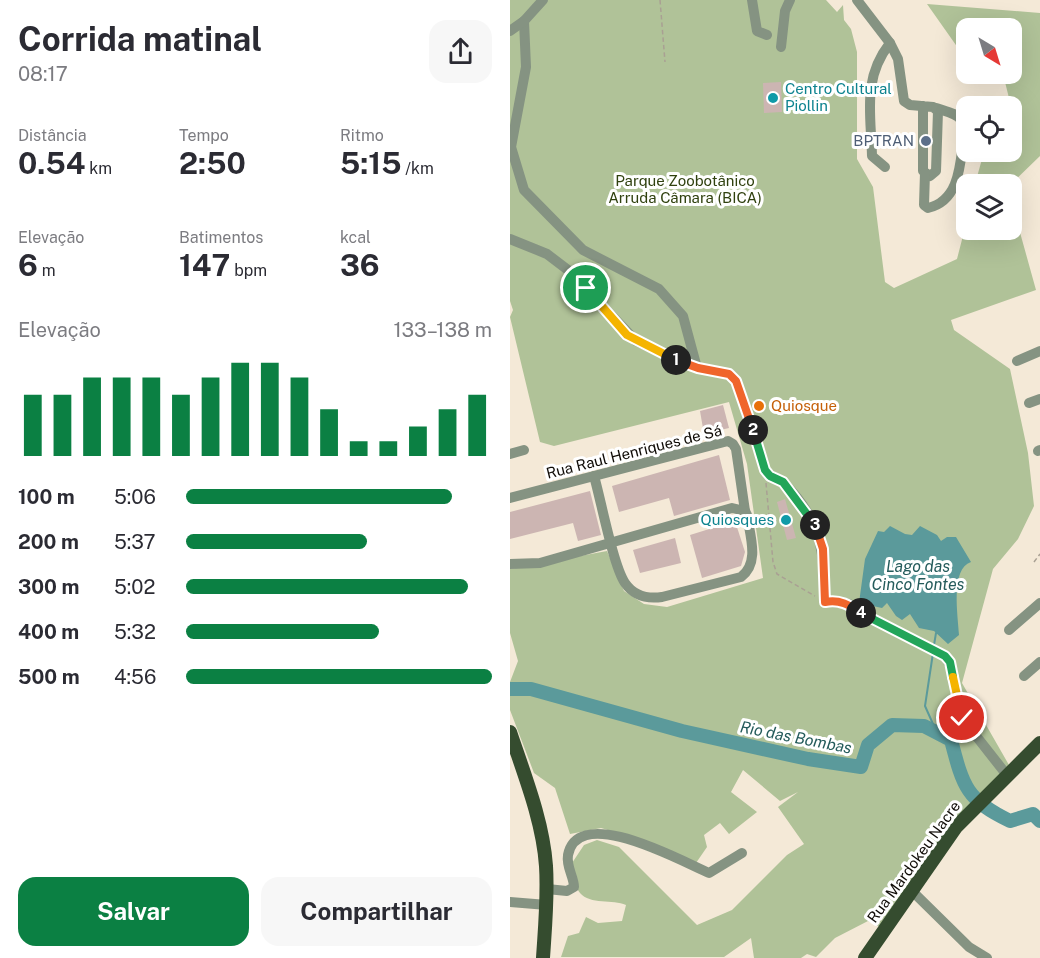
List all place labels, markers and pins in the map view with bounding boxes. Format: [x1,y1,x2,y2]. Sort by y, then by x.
place label: Centro Cultural Piollin [785,80,892,114]
marker: Centro Cultural Piollin [766,91,780,105]
place label: BPTRAN [853,132,914,149]
marker: BPTRAN [919,134,933,148]
pin [560,262,611,313]
pin: 1 [661,345,691,375]
place label: Quiosque [771,397,837,414]
marker: Quiosque [752,399,766,413]
pin: 2 [738,415,768,445]
pin: 3 [800,510,830,540]
place label: Quiosques [701,511,774,528]
marker: Quiosques [779,513,793,527]
pin: 4 [846,598,876,628]
pin [936,692,987,743]

